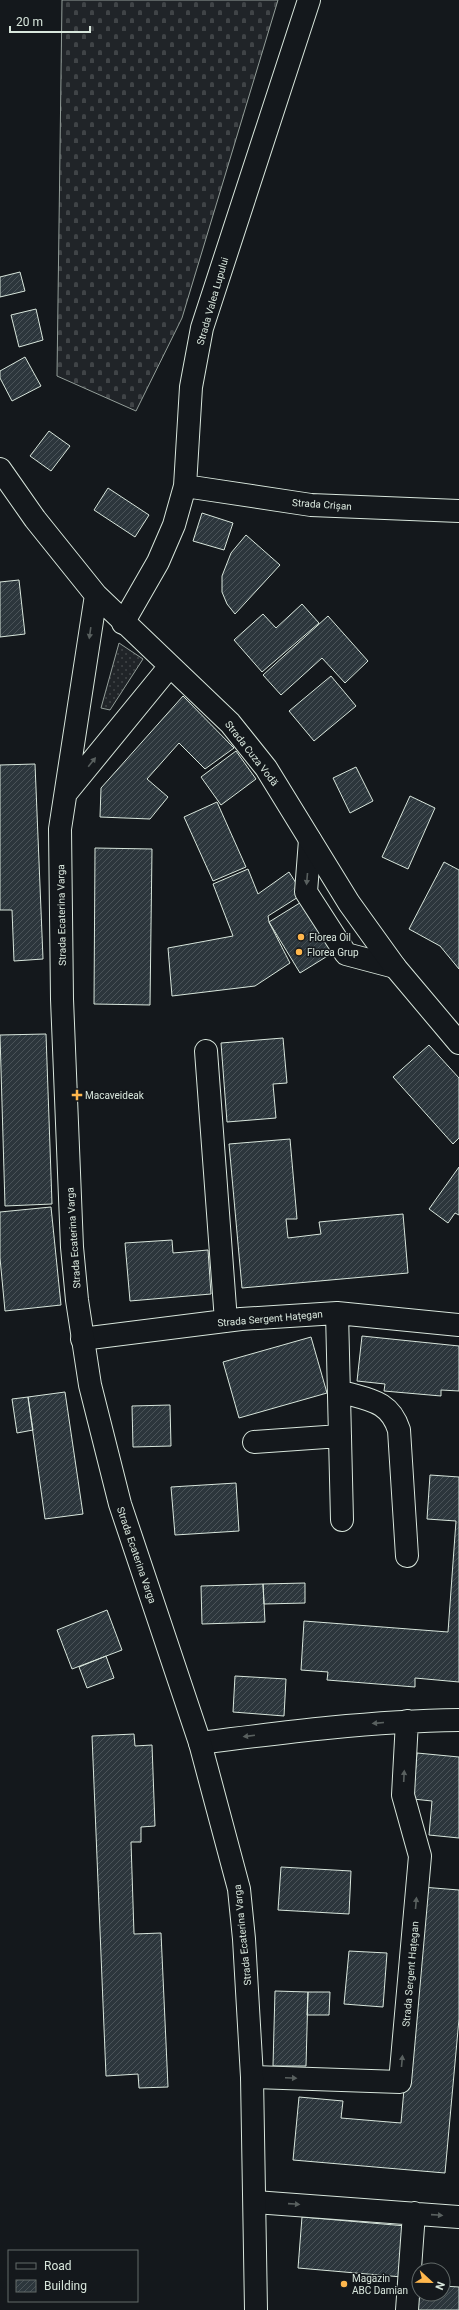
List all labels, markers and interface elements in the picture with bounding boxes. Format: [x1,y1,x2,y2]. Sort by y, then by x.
scale bar [10,8,90,34]
text: 20 m [16,15,43,29]
street label: Strada Valea Lupului [195,256,230,346]
street label: Strada Crișan [292,497,352,513]
one-way arrow [87,627,93,639]
street label: Strada Cuza Vodă [223,719,280,788]
one-way arrow [87,756,96,767]
street label: Strada Ecaterina Varga [55,864,68,966]
one-way arrow [304,873,310,885]
marker: Florea Oil [296,932,306,942]
place label: Florea Oil [309,932,351,943]
marker: Florea Grup [294,947,304,957]
place label: Florea Grup [307,947,359,958]
marker: Macaveideak [72,1090,82,1100]
place label: Macaveideak [85,1090,145,1101]
street label: Strada Ecaterina Varga [64,1187,83,1289]
street label: Strada Sergent Hațegan [217,1308,323,1330]
street label: Strada Ecaterina Varga [115,1505,158,1605]
one-way arrow [372,1720,384,1727]
one-way arrow [243,1733,255,1740]
one-way arrow [401,1770,408,1782]
street label: Strada Ecaterina Varga [232,1884,253,1986]
one-way arrow [413,1897,419,1909]
street label: Strada Sergent Hațegan [400,1921,422,2027]
one-way arrow [398,2055,405,2067]
one-way arrow [285,2075,298,2081]
one-way arrow [288,2201,300,2208]
one-way arrow [431,2211,444,2218]
legend [8,2250,138,2302]
text: Road [44,2259,72,2273]
north arrow [411,2262,451,2302]
place label: Magazin ABC Damian [352,2273,408,2296]
text: Building [44,2279,87,2293]
marker: Magazin ABC Damian [339,2279,349,2289]
text: N [432,2280,447,2292]

